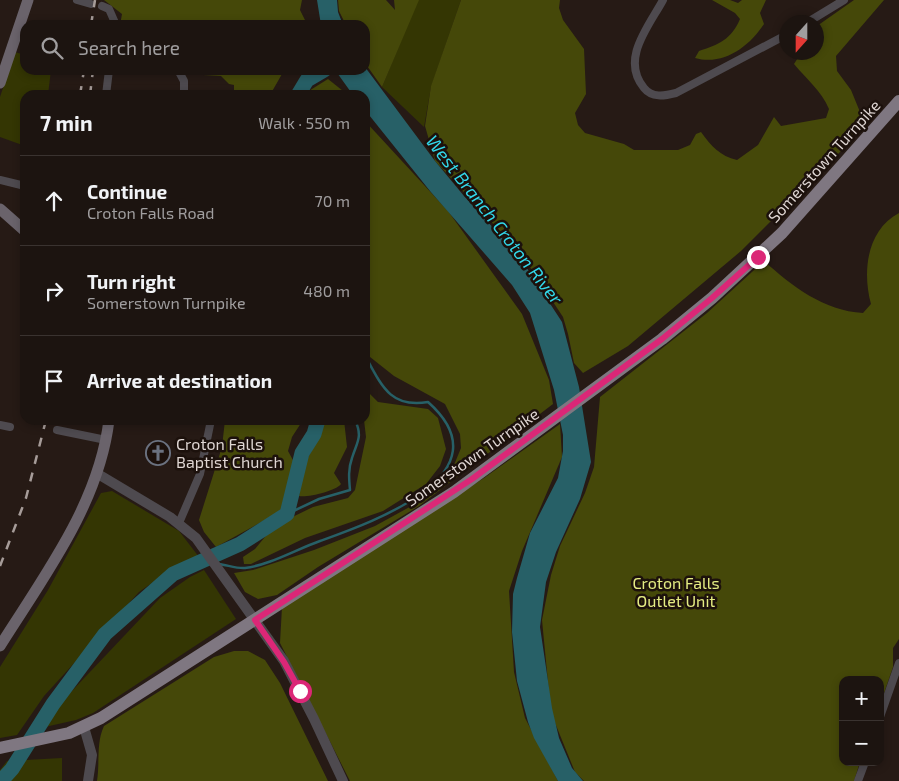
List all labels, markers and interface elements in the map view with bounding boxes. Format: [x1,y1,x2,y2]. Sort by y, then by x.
north arrow [779,15,824,60]
search box [20,20,370,75]
icon: search [38,34,66,62]
text: Search here [78,36,180,59]
street label: Somerstown Turnpike [764,95,884,226]
text: 7 min [40,110,93,135]
text: Walk · 550 m [258,113,350,132]
water label: West Branch Croton River [422,130,568,309]
text: Continue [87,180,167,203]
icon: ahead [40,187,68,215]
text: 70 m [315,191,350,210]
text: Croton Falls Road [87,203,215,222]
route end [747,246,770,269]
text: Turn right [87,270,175,293]
icon: right [40,277,68,305]
text: 480 m [303,281,350,300]
text: Somerstown Turnpike [87,293,245,312]
icon: arrive [40,367,68,395]
text: Arrive at destination [87,369,272,392]
street label: Somerstown Turnpike [401,403,542,510]
place label: Croton Falls Baptist Church [176,434,283,471]
church icon: Croton Falls Baptist Church [145,440,171,466]
park label: Croton Falls Outlet Unit [632,573,720,610]
map controls [839,676,884,766]
button: + [839,676,884,721]
route start [289,680,312,703]
button: − [839,721,884,766]

